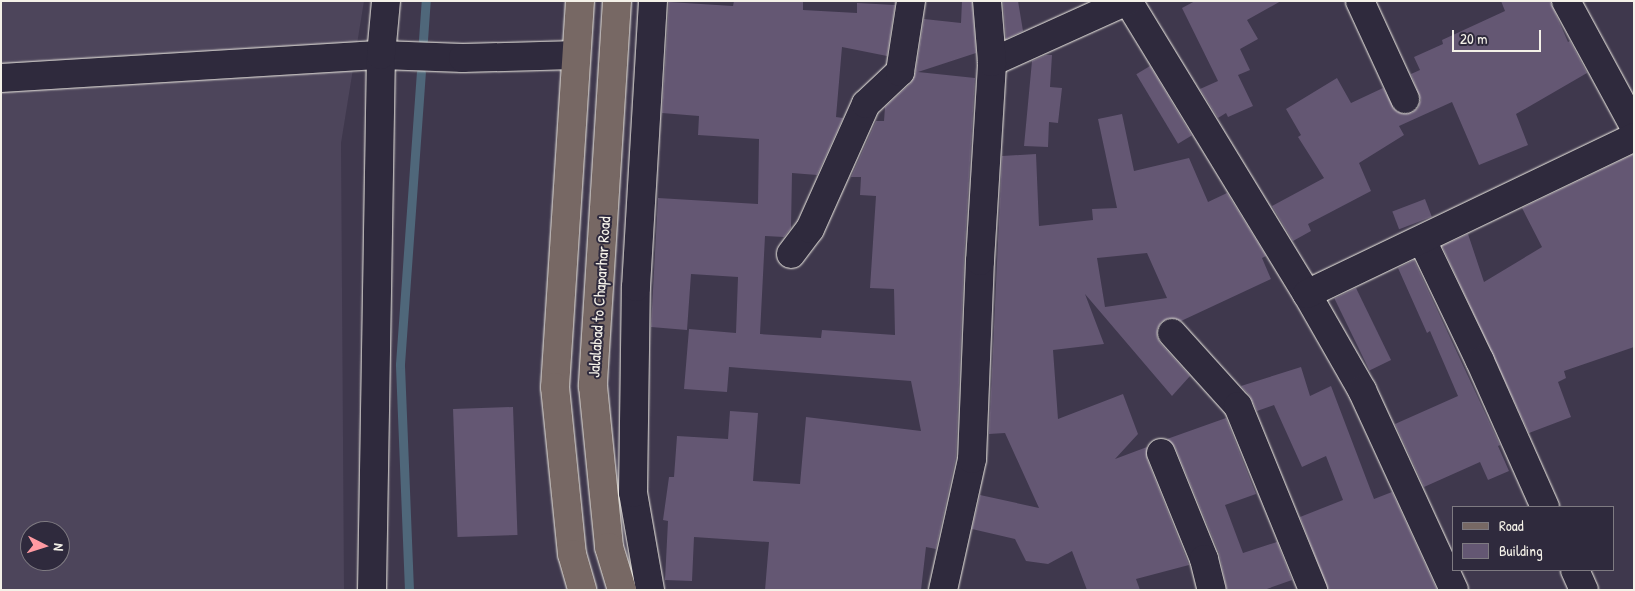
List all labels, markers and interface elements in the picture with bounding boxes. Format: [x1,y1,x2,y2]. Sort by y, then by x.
scale bar [1455,20,1544,52]
text: 20 m [1460,28,1487,49]
street label: Jalalabad to Chaparhar Road [584,216,614,378]
legend [1452,506,1615,571]
text: Road [1499,515,1524,536]
north arrow [20,521,70,571]
text: Building [1499,540,1543,561]
text: N [50,543,69,552]

